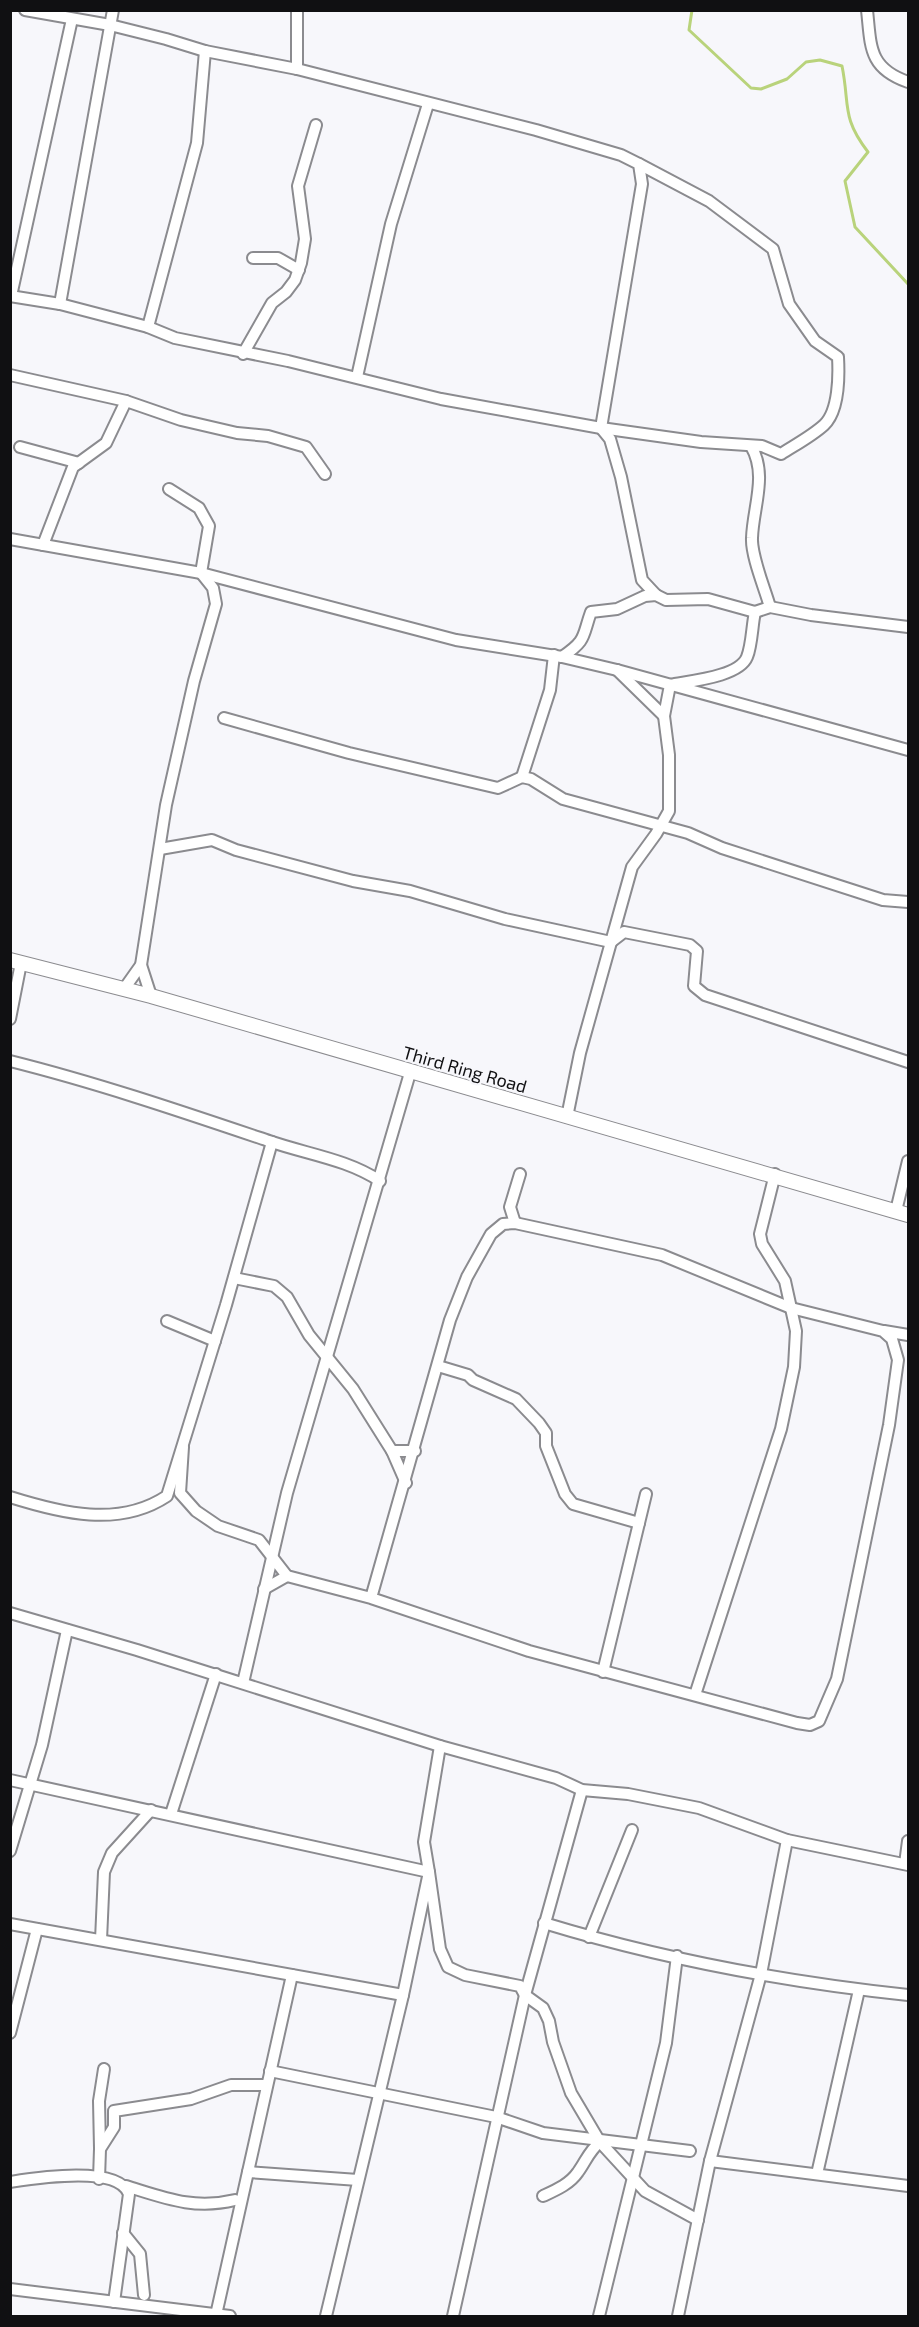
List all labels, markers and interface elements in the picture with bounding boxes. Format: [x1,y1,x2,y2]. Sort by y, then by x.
street label: Third Ring Road [400,1041,530,1097]

